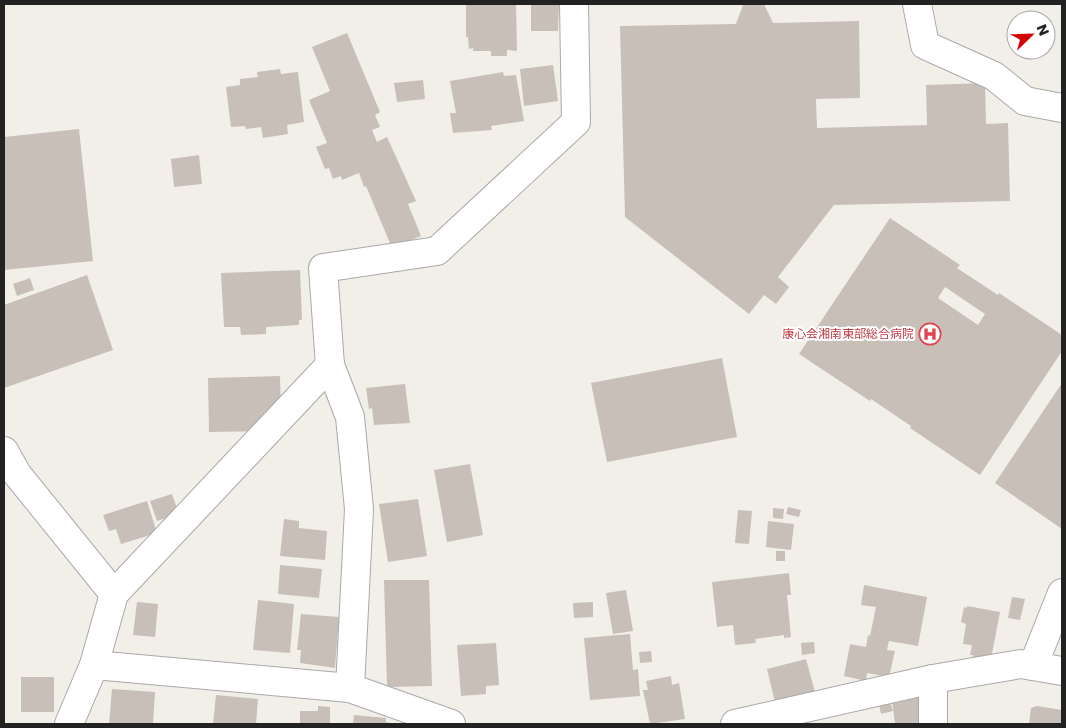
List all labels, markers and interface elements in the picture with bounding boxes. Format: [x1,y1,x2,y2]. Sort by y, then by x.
north arrow [1006,10,1056,60]
text: N [1032,21,1054,39]
hospital icon: 康心会湘南東部総合病院 [918,322,942,346]
place label: 康心会湘南東部総合病院 [782,325,914,342]

